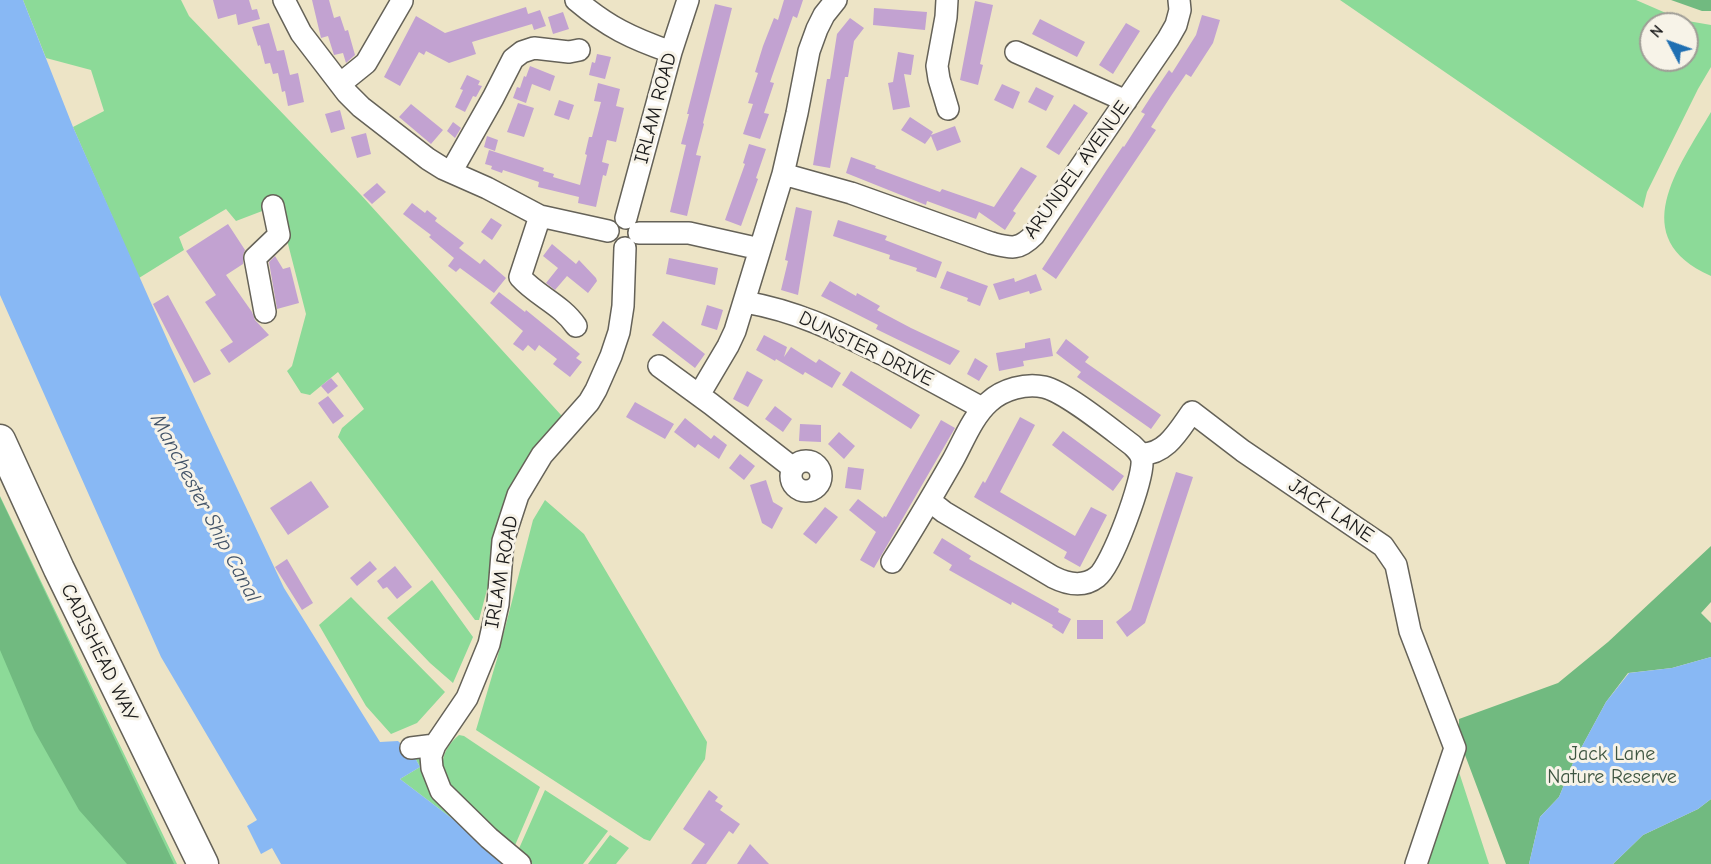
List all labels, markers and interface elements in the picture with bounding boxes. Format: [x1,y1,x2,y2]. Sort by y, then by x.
north arrow [1639,12,1699,72]
text: N [1647,22,1667,41]
street label: IRLAM ROAD [630,50,682,166]
street label: ARUNDEL AVENUE [1019,96,1135,244]
street label: DUNSTER DRIVE [795,306,937,392]
water label: Manchester Ship Canal [145,410,265,606]
street label: JACK LANE [1284,474,1378,548]
street label: IRLAM ROAD [480,514,524,630]
street label: CADISHEAD WAY [55,580,143,726]
park label: Jack Lane Nature Reserve [1547,742,1677,789]

